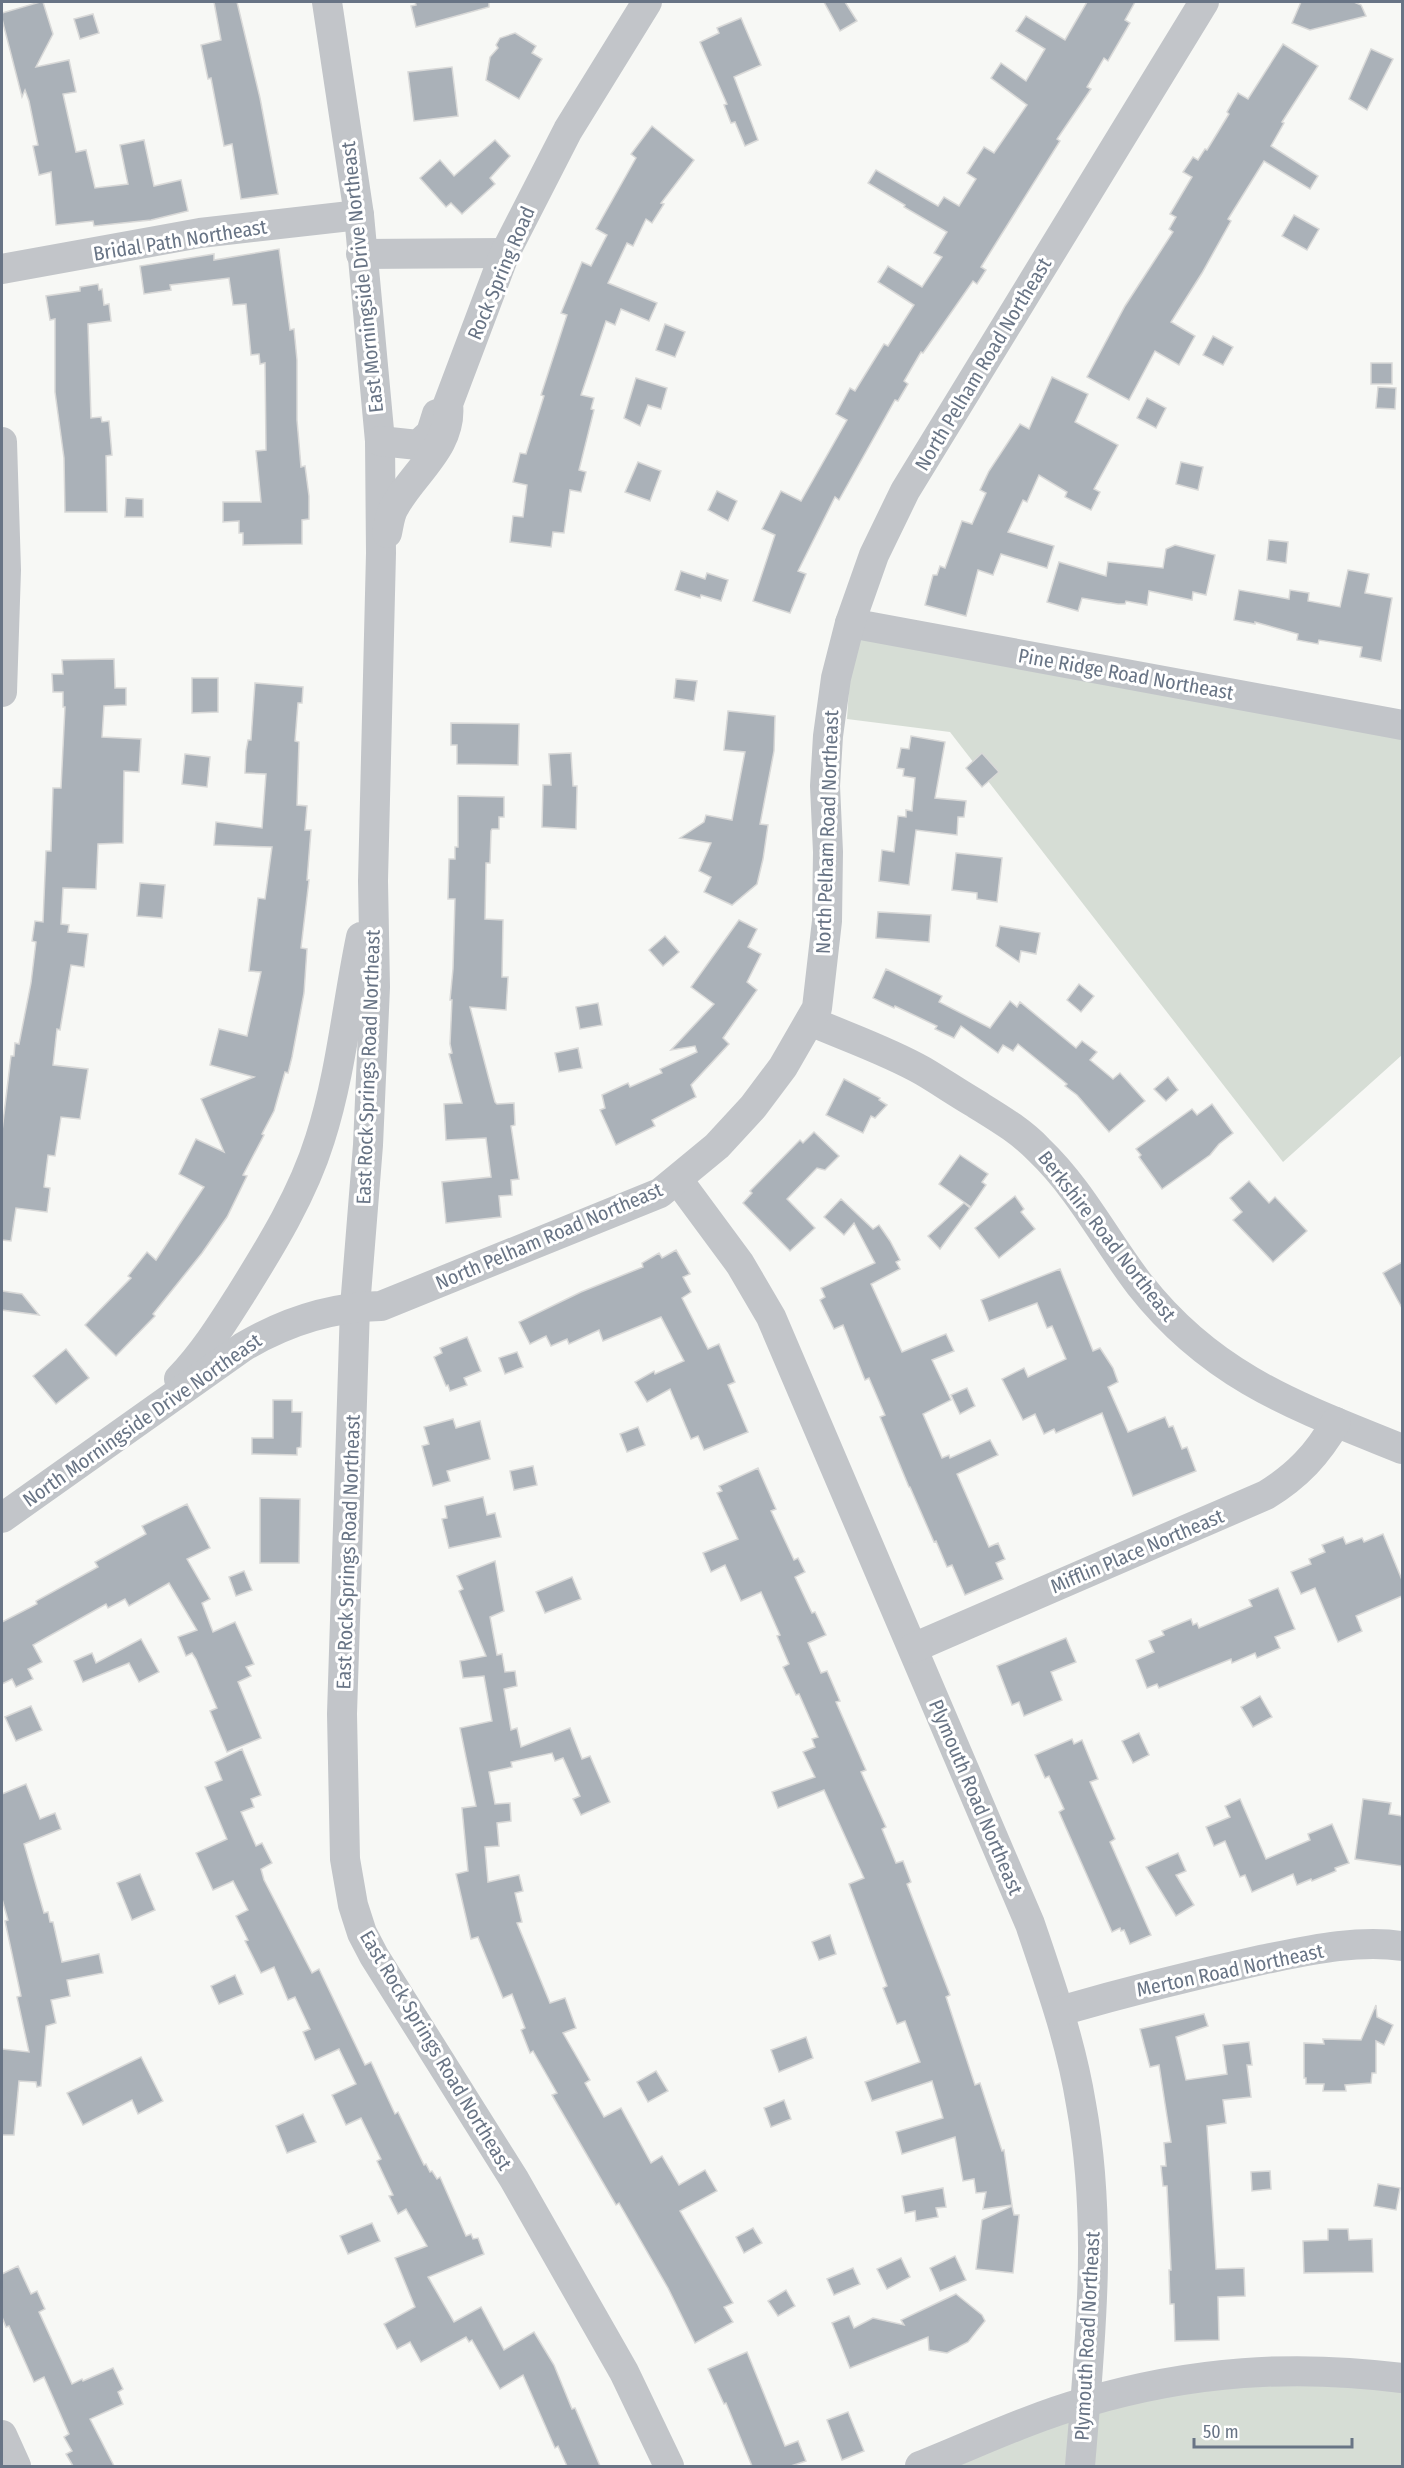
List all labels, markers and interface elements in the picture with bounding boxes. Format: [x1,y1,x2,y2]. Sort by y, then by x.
street label: East Morningside Drive Northeast [336,140,388,414]
street label: Rock Spring Road [462,203,540,343]
street label: Bridal Path Northeast [91,214,269,266]
street label: North Pelham Road Northeast [910,253,1056,475]
street label: Pine Ridge Road Northeast [1016,643,1236,705]
street label: North Pelham Road Northeast [811,709,843,954]
street label: East Rock Springs Road Northeast [351,929,385,1205]
street label: Berkshire Road Northeast [1033,1146,1181,1326]
street label: North Pelham Road Northeast [432,1177,666,1295]
street label: North Morningside Drive Northeast [18,1328,266,1512]
street label: East Rock Springs Road Northeast [331,1414,365,1690]
street label: Mifflin Place Northeast [1047,1503,1228,1598]
street label: Plymouth Road Northeast [924,1696,1028,1899]
street label: East Rock Springs Road Northeast [355,1926,517,2175]
street label: Merton Road Northeast [1134,1938,1326,2002]
street label: Plymouth Road Northeast [1070,2230,1104,2441]
scale bar [1194,2411,1352,2449]
text: 50 m [1203,2421,1239,2443]

